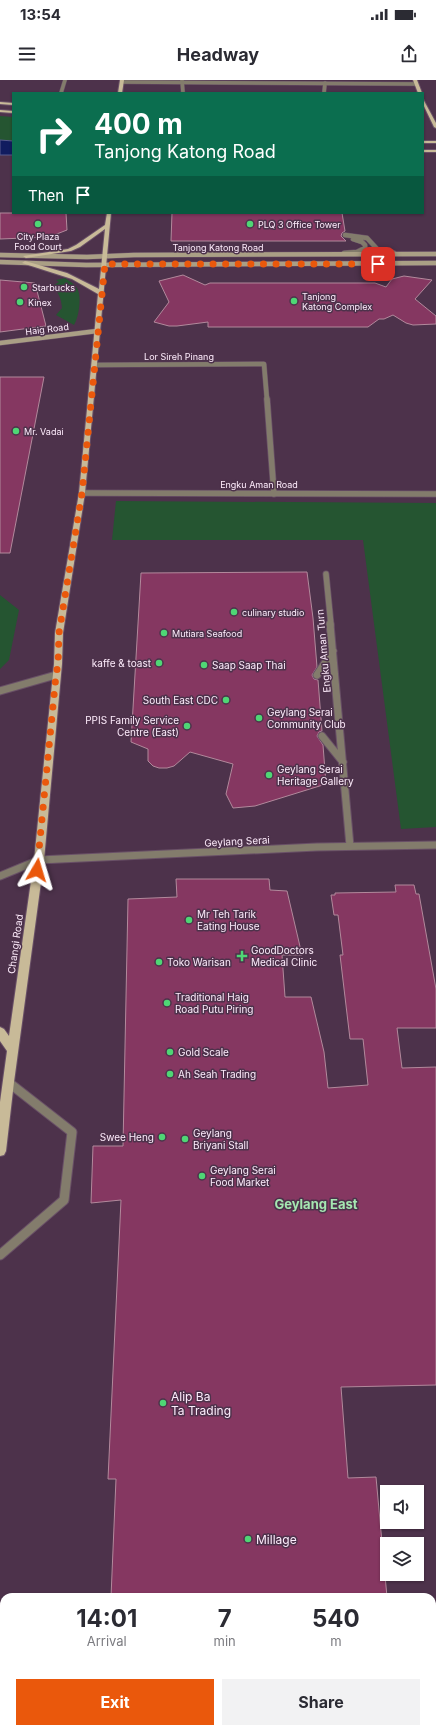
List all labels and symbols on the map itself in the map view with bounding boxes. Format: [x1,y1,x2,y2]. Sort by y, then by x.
marker: City Plaza Food Court [33,219,43,229]
marker: PLQ 3 Office Tower [245,219,255,229]
place label: PLQ 3 Office Tower [258,219,341,230]
place label: City Plaza Food Court [14,231,62,252]
street label: Tanjong Katong Road [173,242,263,253]
pin [361,247,395,281]
marker: Starbucks [19,282,29,292]
place label: Starbucks [32,282,75,293]
place label: Tanjong Katong Complex [302,291,372,312]
marker: Tanjong Katong Complex [289,296,299,306]
marker: Kinex [15,297,25,307]
place label: Kinex [28,297,52,308]
street label: Haig Road [25,321,69,337]
street label: Lor Sireh Pinang [144,351,214,362]
marker: Mr. Vadai [11,426,21,436]
place label: Mr. Vadai [24,426,64,437]
street label: Engku Aman Road [220,479,298,490]
marker: culinary studio [229,607,239,617]
place label: culinary studio [242,607,304,618]
street label: Engku Aman Turn [313,609,333,693]
marker: Mutiara Seafood [159,628,169,638]
place label: Mutiara Seafood [172,628,242,639]
place label: kaffe & toast [92,657,152,669]
marker: kaffe & toast [154,658,164,668]
place label: Saap Saap Thai [212,659,286,671]
marker: Saap Saap Thai [199,660,209,670]
place label: South East CDC [143,694,218,706]
marker: South East CDC [221,695,231,705]
place label: Geylang Serai Community Club [267,706,346,730]
marker: Geylang Serai Community Club [254,713,264,723]
place label: PPIS Family Service Centre (East) [85,714,179,738]
marker: PPIS Family Service Centre (East) [182,721,192,731]
place label: Geylang Serai Heritage Gallery [277,763,354,787]
marker: Geylang Serai Heritage Gallery [264,770,274,780]
street label: Geylang Serai [204,833,270,849]
position arrow [16,849,58,891]
place label: Mr Teh Tarik Eating House [197,908,260,932]
street label: Changi Road [5,913,25,975]
marker: Mr Teh Tarik Eating House [184,915,194,925]
place label: GoodDoctors Medical Clinic [251,944,318,968]
marker: GoodDoctors Medical Clinic [236,950,248,962]
place label: Toko Warisan [167,956,231,968]
marker: Toko Warisan [154,957,164,967]
place label: Traditional Haig Road Putu Piring [175,991,253,1015]
marker: Traditional Haig Road Putu Piring [162,998,172,1008]
place label: Gold Scale [178,1046,229,1058]
marker: Gold Scale [165,1047,175,1057]
place label: Ah Seah Trading [178,1068,256,1080]
marker: Ah Seah Trading [165,1069,175,1079]
place label: Geylang Briyani Stall [193,1127,248,1151]
place label: Swee Heng [100,1131,154,1143]
marker: Swee Heng [157,1132,167,1142]
marker: Geylang Briyani Stall [180,1134,190,1144]
place label: Geylang Serai Food Market [210,1164,276,1188]
marker: Geylang Serai Food Market [197,1171,207,1181]
district label: Geylang East [274,1196,358,1212]
place label: Alip Ba Ta Trading [171,1389,231,1418]
marker: Alip Ba Ta Trading [158,1398,168,1408]
place label: Millage [256,1532,297,1547]
marker: Millage [243,1534,253,1544]

